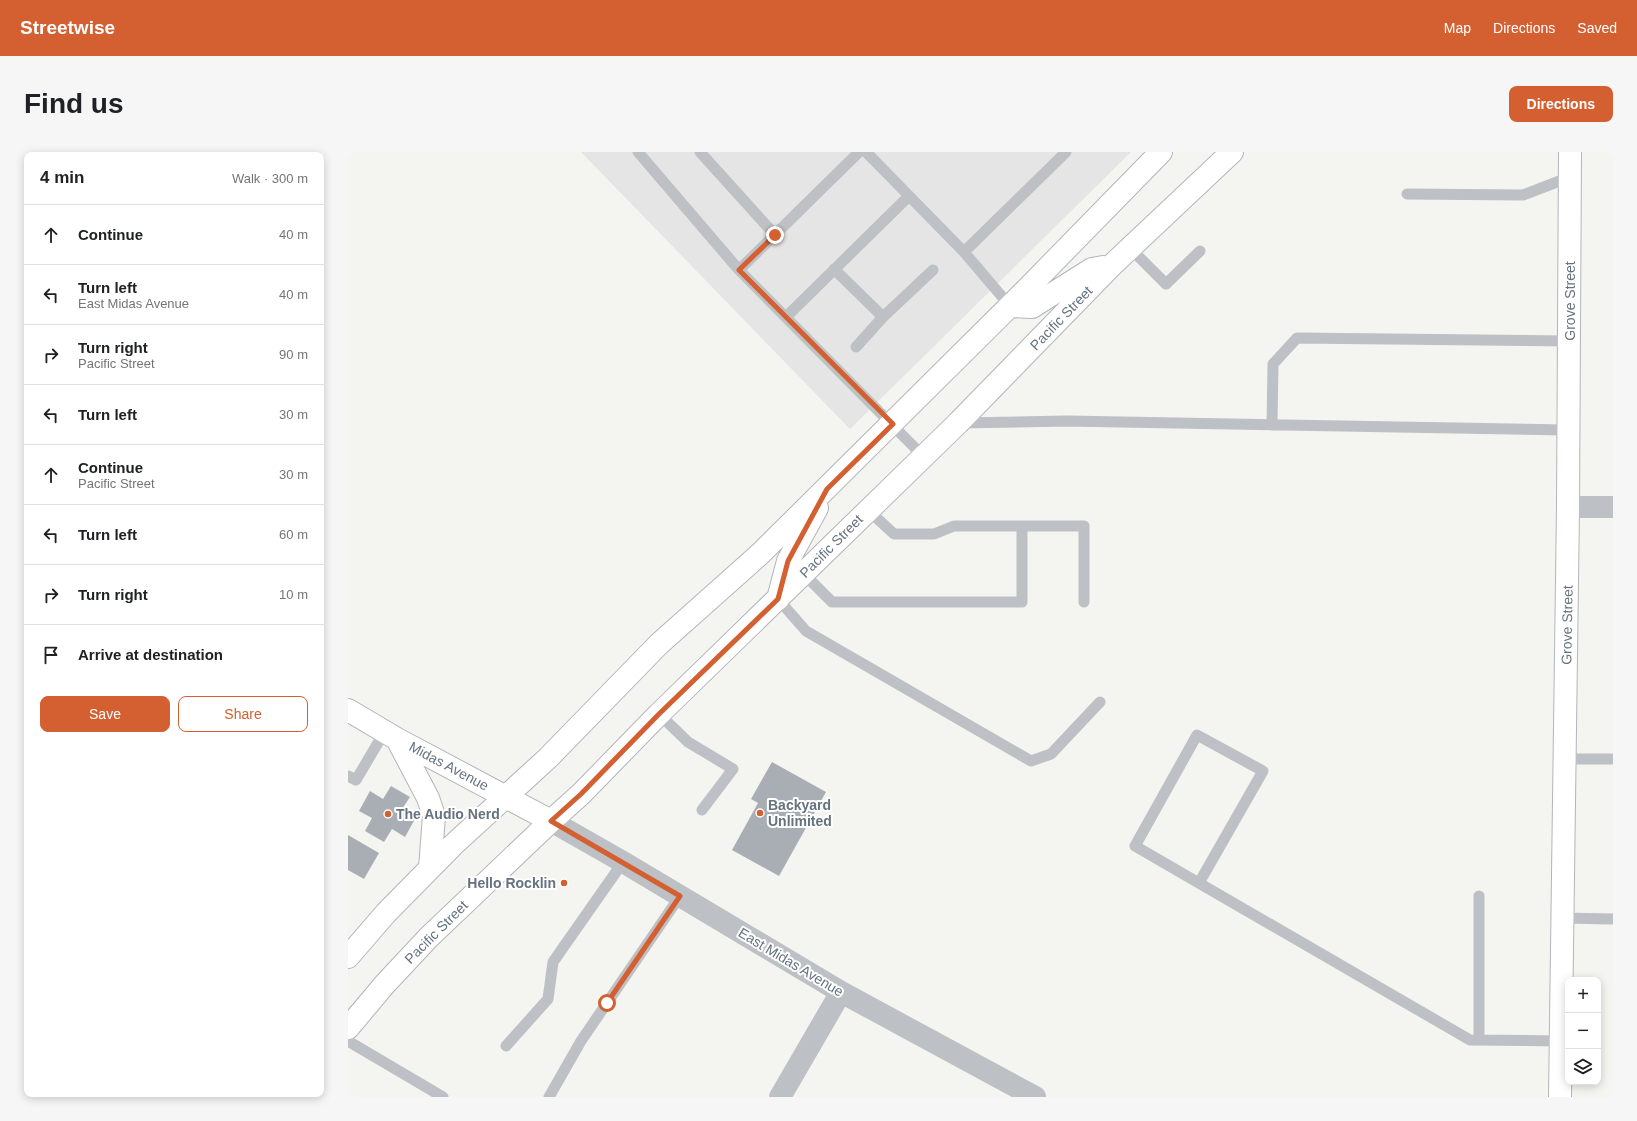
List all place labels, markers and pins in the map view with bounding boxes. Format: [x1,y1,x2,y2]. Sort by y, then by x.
place label: Backyard Unlimited [768,797,832,829]
place label: The Audio Nerd [396,806,500,822]
marker: Backyard Unlimited [755,808,765,818]
marker: The Audio Nerd [383,809,393,819]
place label: Hello Rocklin [467,875,556,891]
marker: Hello Rocklin [559,878,569,888]

